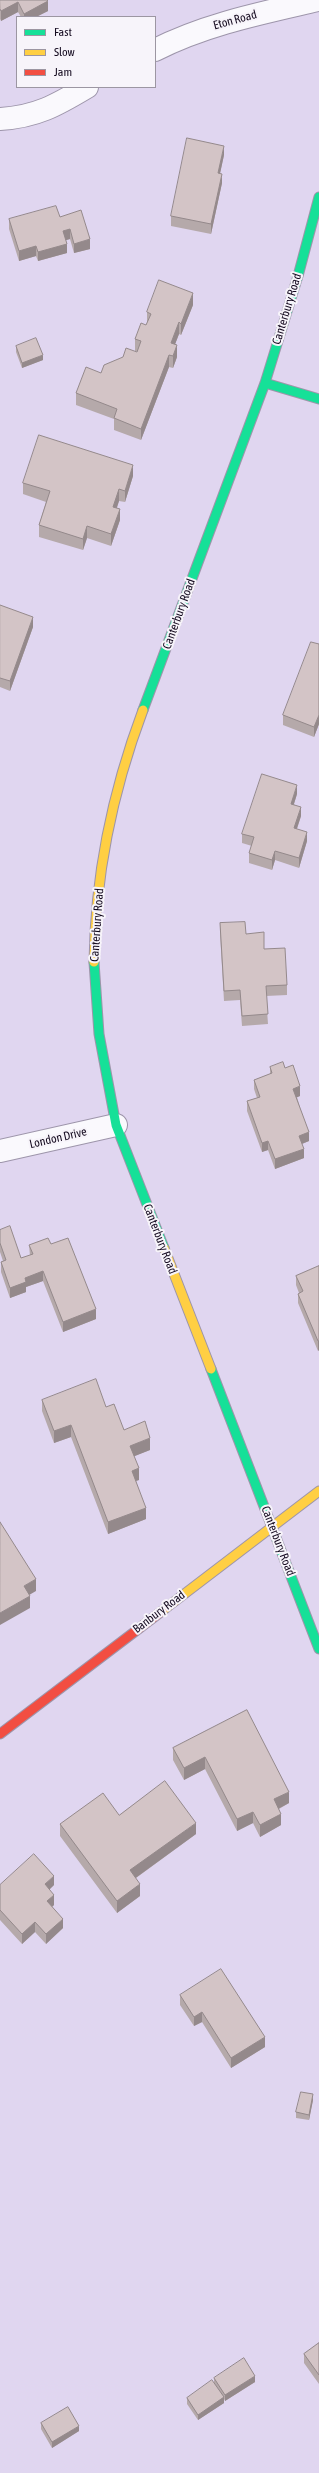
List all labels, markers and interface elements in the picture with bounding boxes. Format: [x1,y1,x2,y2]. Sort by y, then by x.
street label: Eton Road [212,7,258,33]
legend [16,16,156,88]
text: Fast [54,25,72,39]
text: Slow [54,45,75,59]
text: Jam [54,65,72,79]
street label: Canterbury Road [269,272,305,346]
street label: Canterbury Road [160,577,198,651]
street label: Canterbury Road [87,888,107,962]
street label: London Drive [28,1124,88,1152]
street label: Canterbury Road [140,1202,180,1276]
street label: Canterbury Road [258,1504,298,1578]
street label: Banbury Road [130,1588,188,1636]

